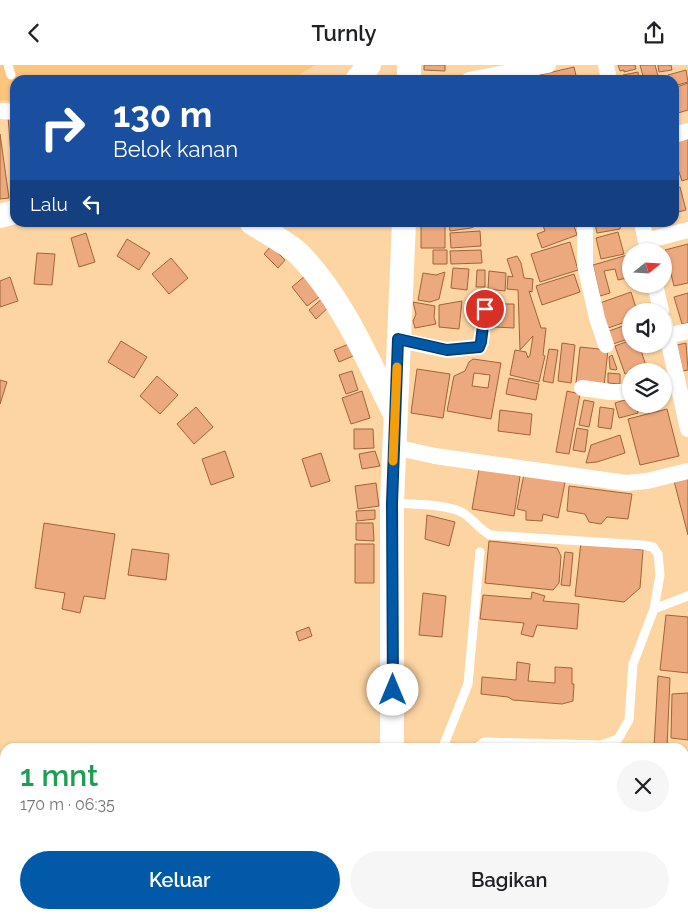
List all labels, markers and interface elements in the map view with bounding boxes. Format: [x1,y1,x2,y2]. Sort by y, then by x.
icon: back [20,19,48,47]
icon: share [640,19,668,47]
text: Turnly [311,20,377,46]
text: 130 m [113,94,212,135]
icon: right [30,95,95,160]
text: Belok kanan [113,136,238,162]
icon: left [78,190,106,218]
text: Lalu [30,193,68,215]
north arrow [622,243,672,293]
map controls [622,243,672,413]
pin [464,288,506,330]
icon: arrive [471,295,499,323]
button: sound [622,303,672,353]
button: layers [622,363,672,413]
position arrow [366,663,418,715]
text: 1 mnt [20,758,98,793]
button: close [617,760,669,812]
text: 170 m · 06:35 [20,795,115,814]
button: Keluar [20,851,340,909]
button: Bagikan [350,851,669,909]

